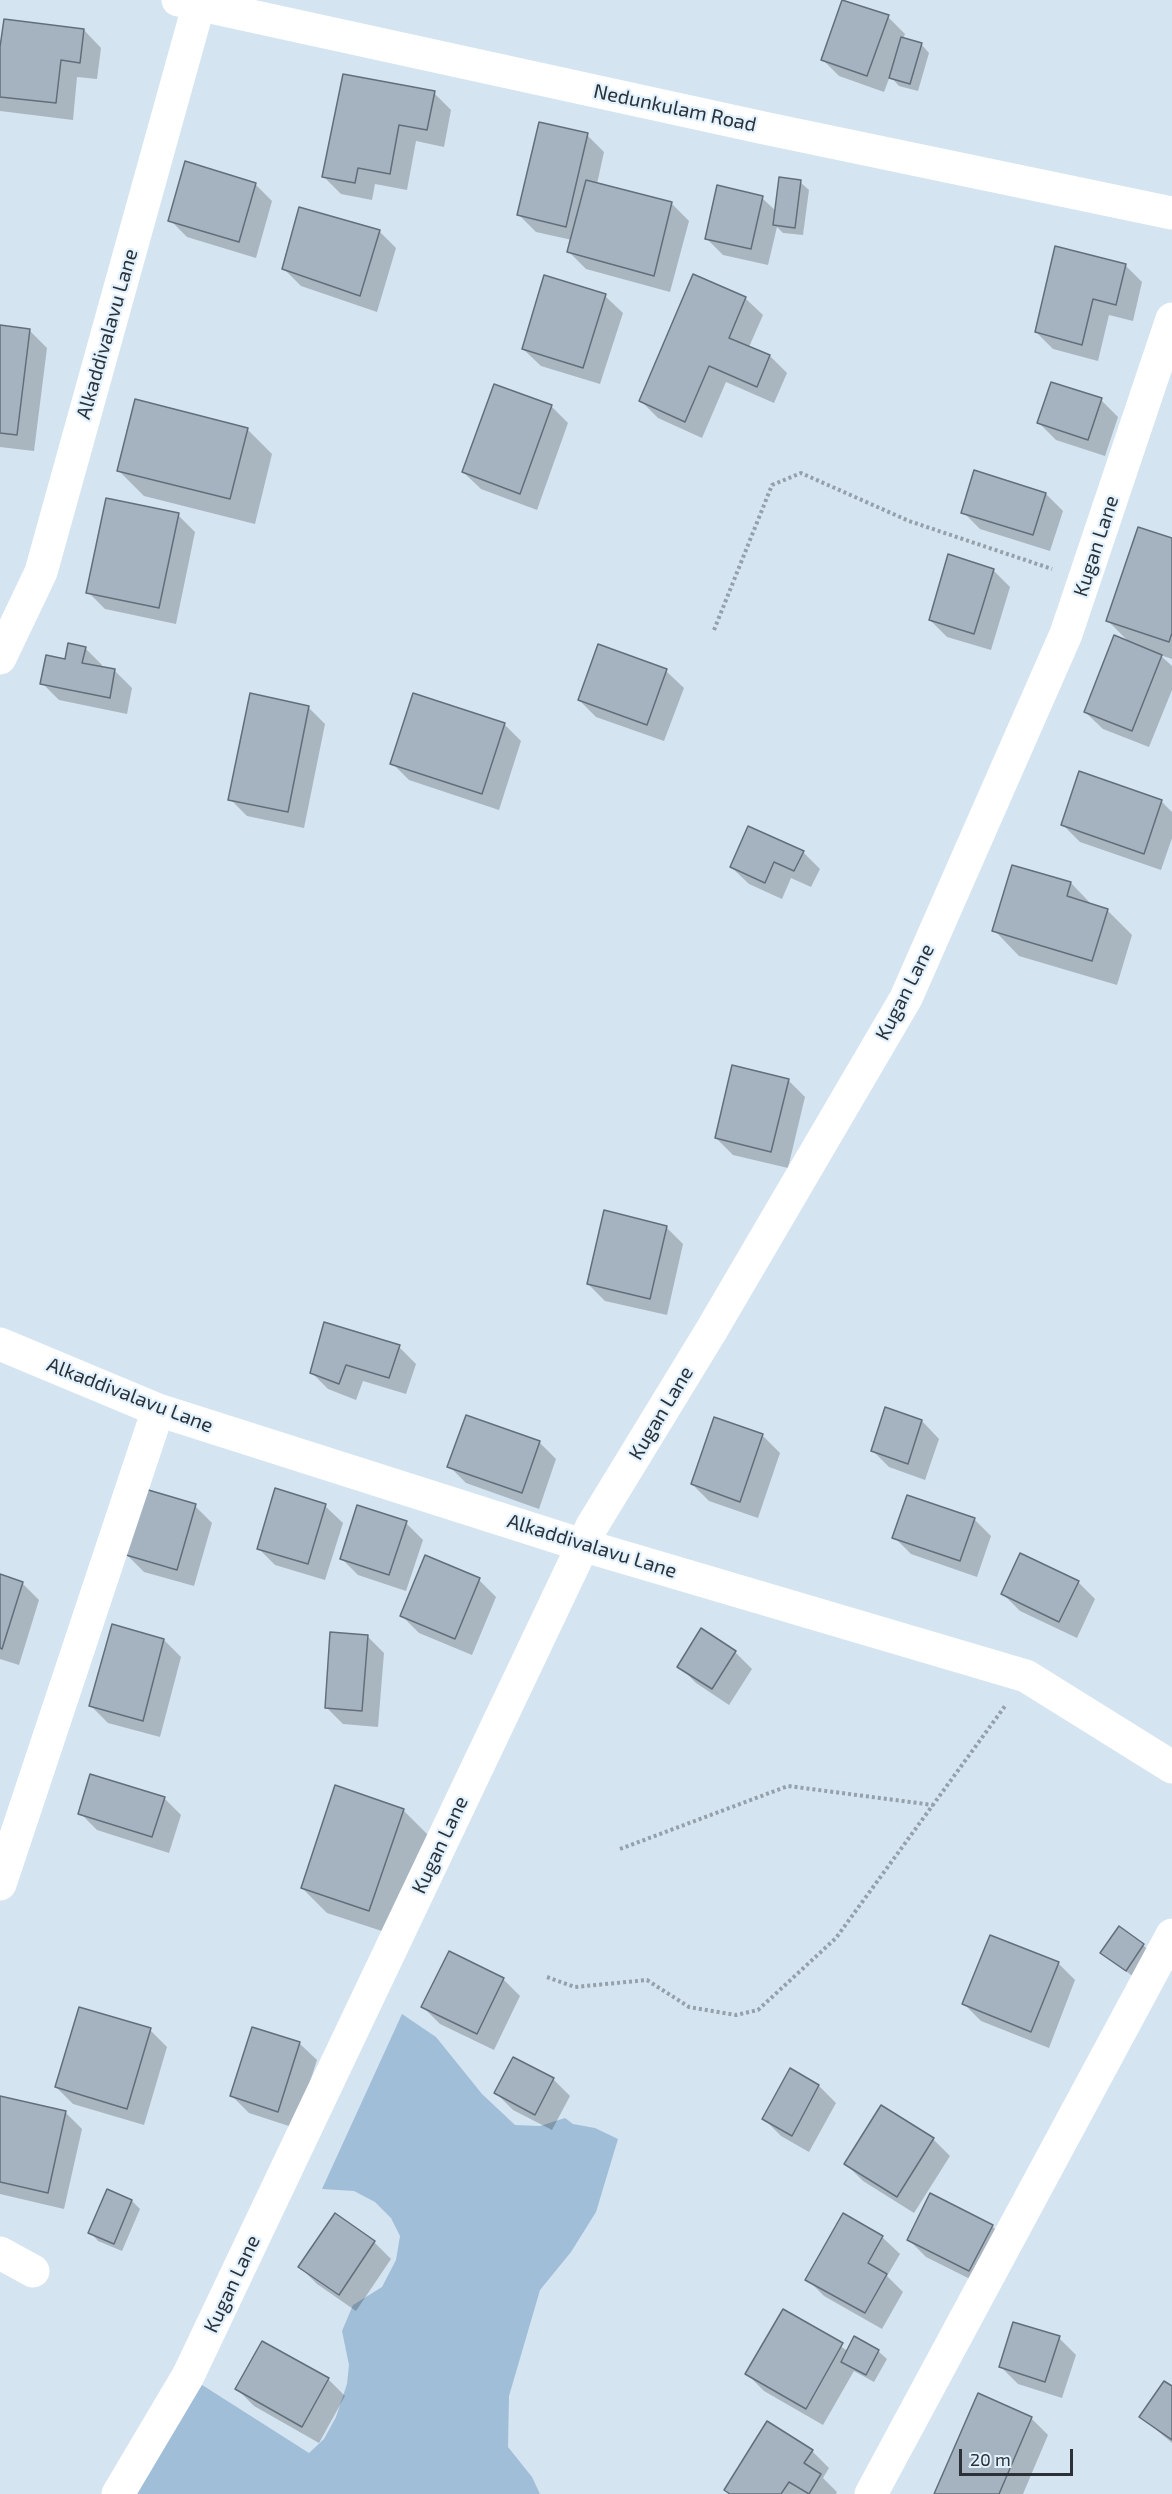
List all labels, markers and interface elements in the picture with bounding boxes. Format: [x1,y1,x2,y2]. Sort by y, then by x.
street label: Nedunkulam Road [591,79,759,137]
street label: Alkaddivalavu Lane [71,246,143,422]
street label: Kugan Lane [1068,492,1124,600]
street label: Kugan Lane [871,940,939,1044]
street label: Alkaddivalavu Lane [44,1352,216,1438]
street label: Kugan Lane [624,1362,698,1464]
street label: Alkaddivalavu Lane [504,1509,680,1583]
street label: Kugan Lane [407,1792,473,1898]
street label: Kugan Lane [199,2231,265,2337]
scale bar [962,2437,1076,2475]
text: 20 m [970,2448,1011,2470]

